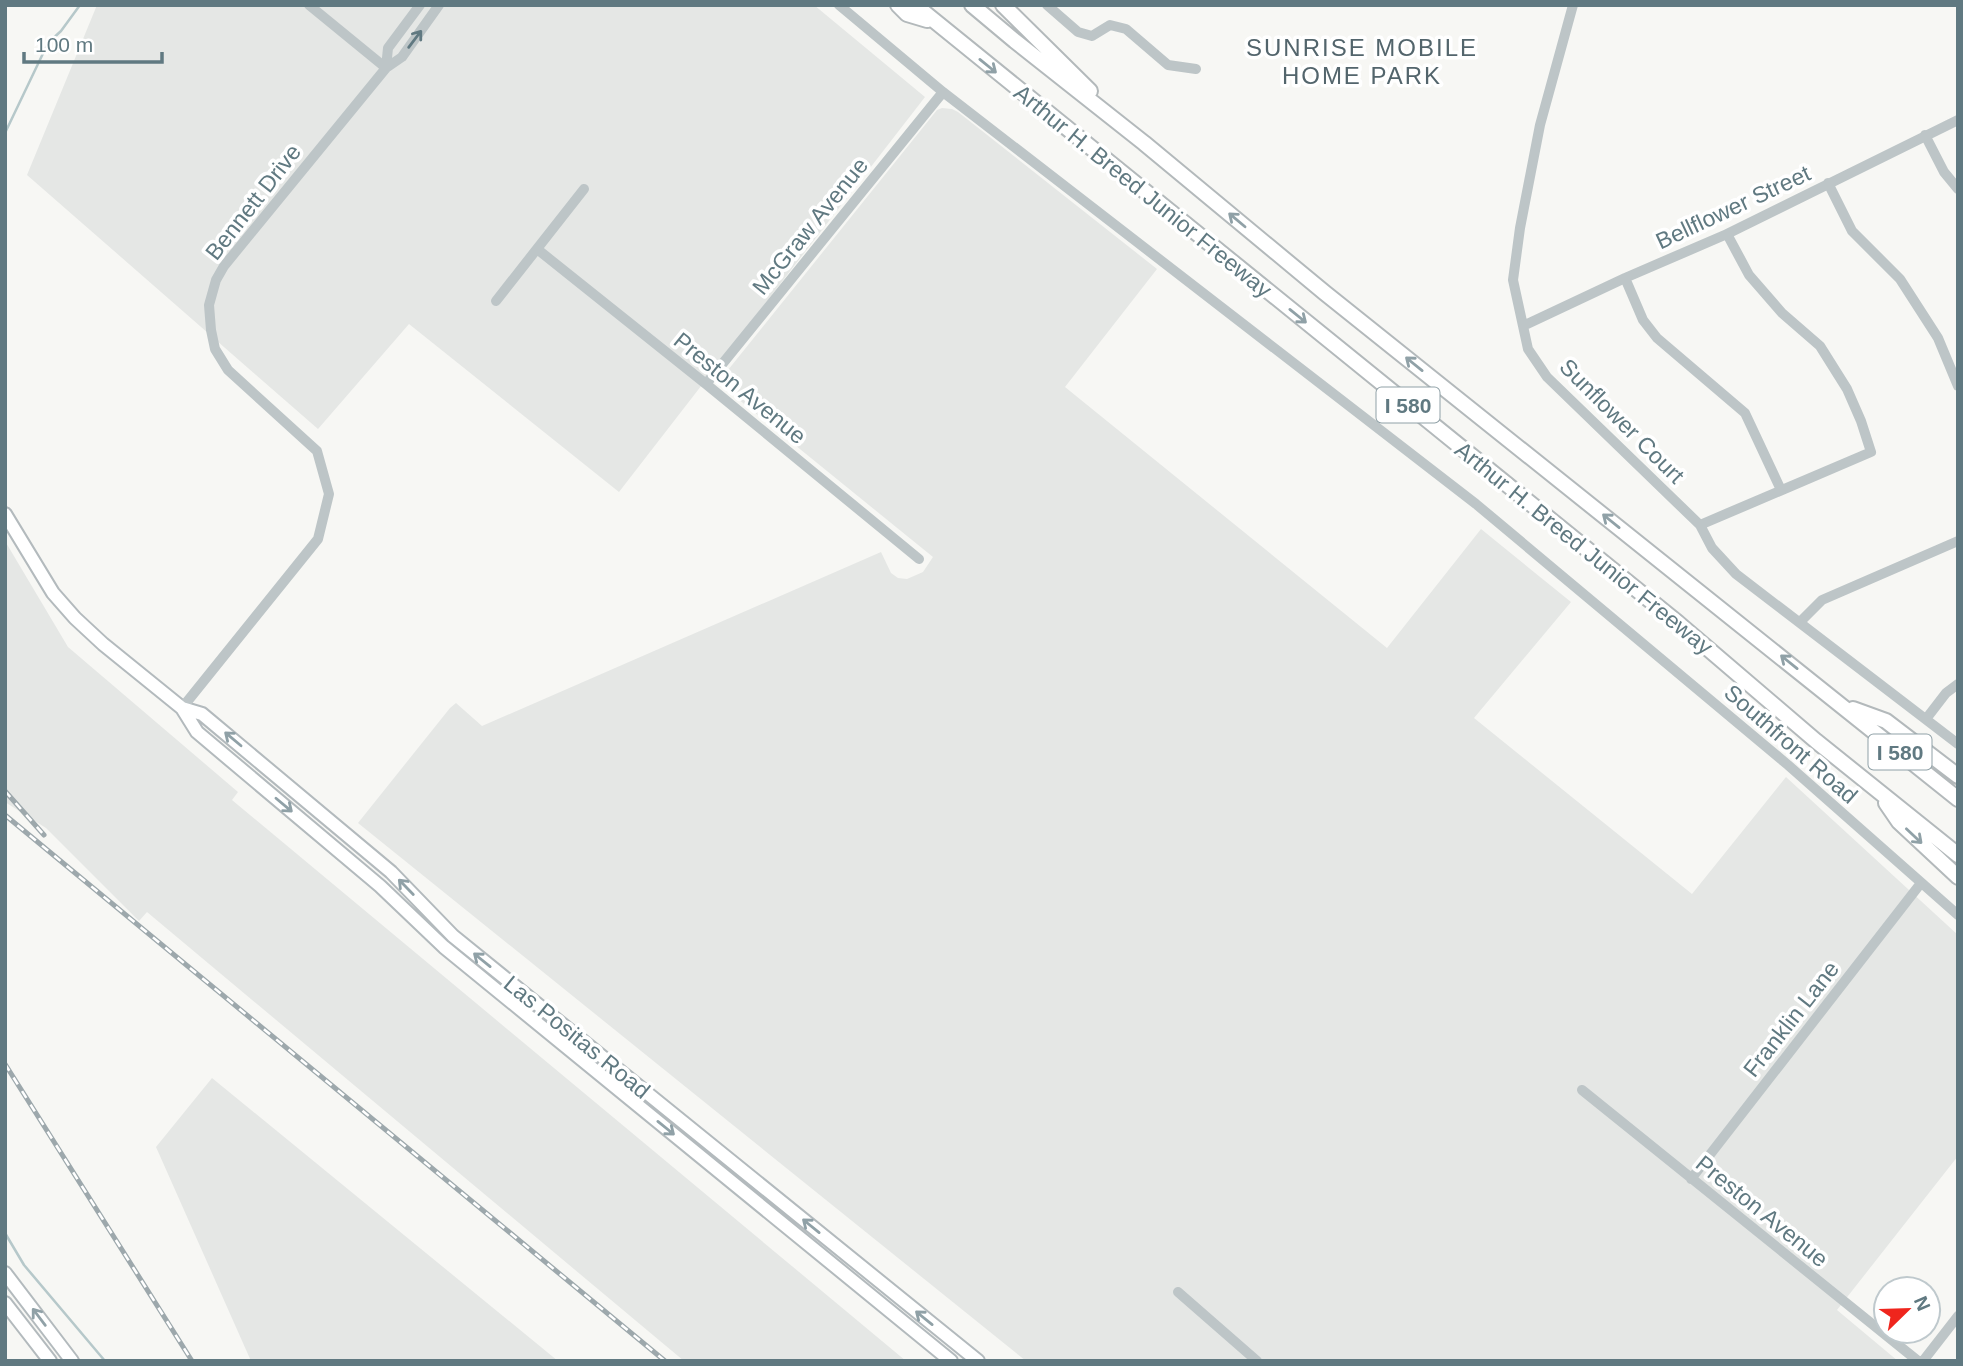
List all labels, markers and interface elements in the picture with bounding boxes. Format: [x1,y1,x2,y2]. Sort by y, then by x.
scale bar [24,21,163,65]
one-way arrow [408,30,423,49]
text: 100 m [35,33,93,56]
district label: SUNRISE MOBILE HOME PARK [1246,34,1478,89]
one-way arrow [978,58,996,74]
street label: Arthur H. Breed Junior Freeway [1009,79,1277,303]
street label: Bennett Drive [200,139,306,265]
street label: McGraw Avenue [747,152,873,300]
street label: Bellflower Street [1652,160,1815,254]
one-way arrow [1228,213,1246,228]
one-way arrow [1289,309,1307,324]
street label: Preston Avenue [669,327,811,449]
street label: Sunflower Court [1554,353,1690,489]
one-way arrow [1405,356,1423,371]
road number: I 580 [1376,388,1440,422]
street label: Arthur H. Breed Junior Freeway [1450,436,1718,660]
one-way arrow [1602,513,1620,528]
one-way arrow [1780,655,1798,670]
street label: Southfront Road [1719,679,1863,809]
one-way arrow [224,731,242,747]
road number: I 580 [1868,734,1932,770]
one-way arrow [274,797,292,813]
one-way arrow [1905,828,1922,845]
one-way arrow [397,879,414,896]
one-way arrow [473,952,491,967]
street label: Franklin Lane [1738,956,1844,1082]
street label: Las Positas Road [499,970,655,1104]
one-way arrow [656,1120,674,1135]
street label: Preston Avenue [1691,1150,1833,1272]
one-way arrow [802,1219,820,1234]
north arrow [1872,1275,1942,1345]
text: N [1910,1293,1935,1314]
one-way arrow [31,1308,46,1326]
one-way arrow [916,1310,934,1326]

